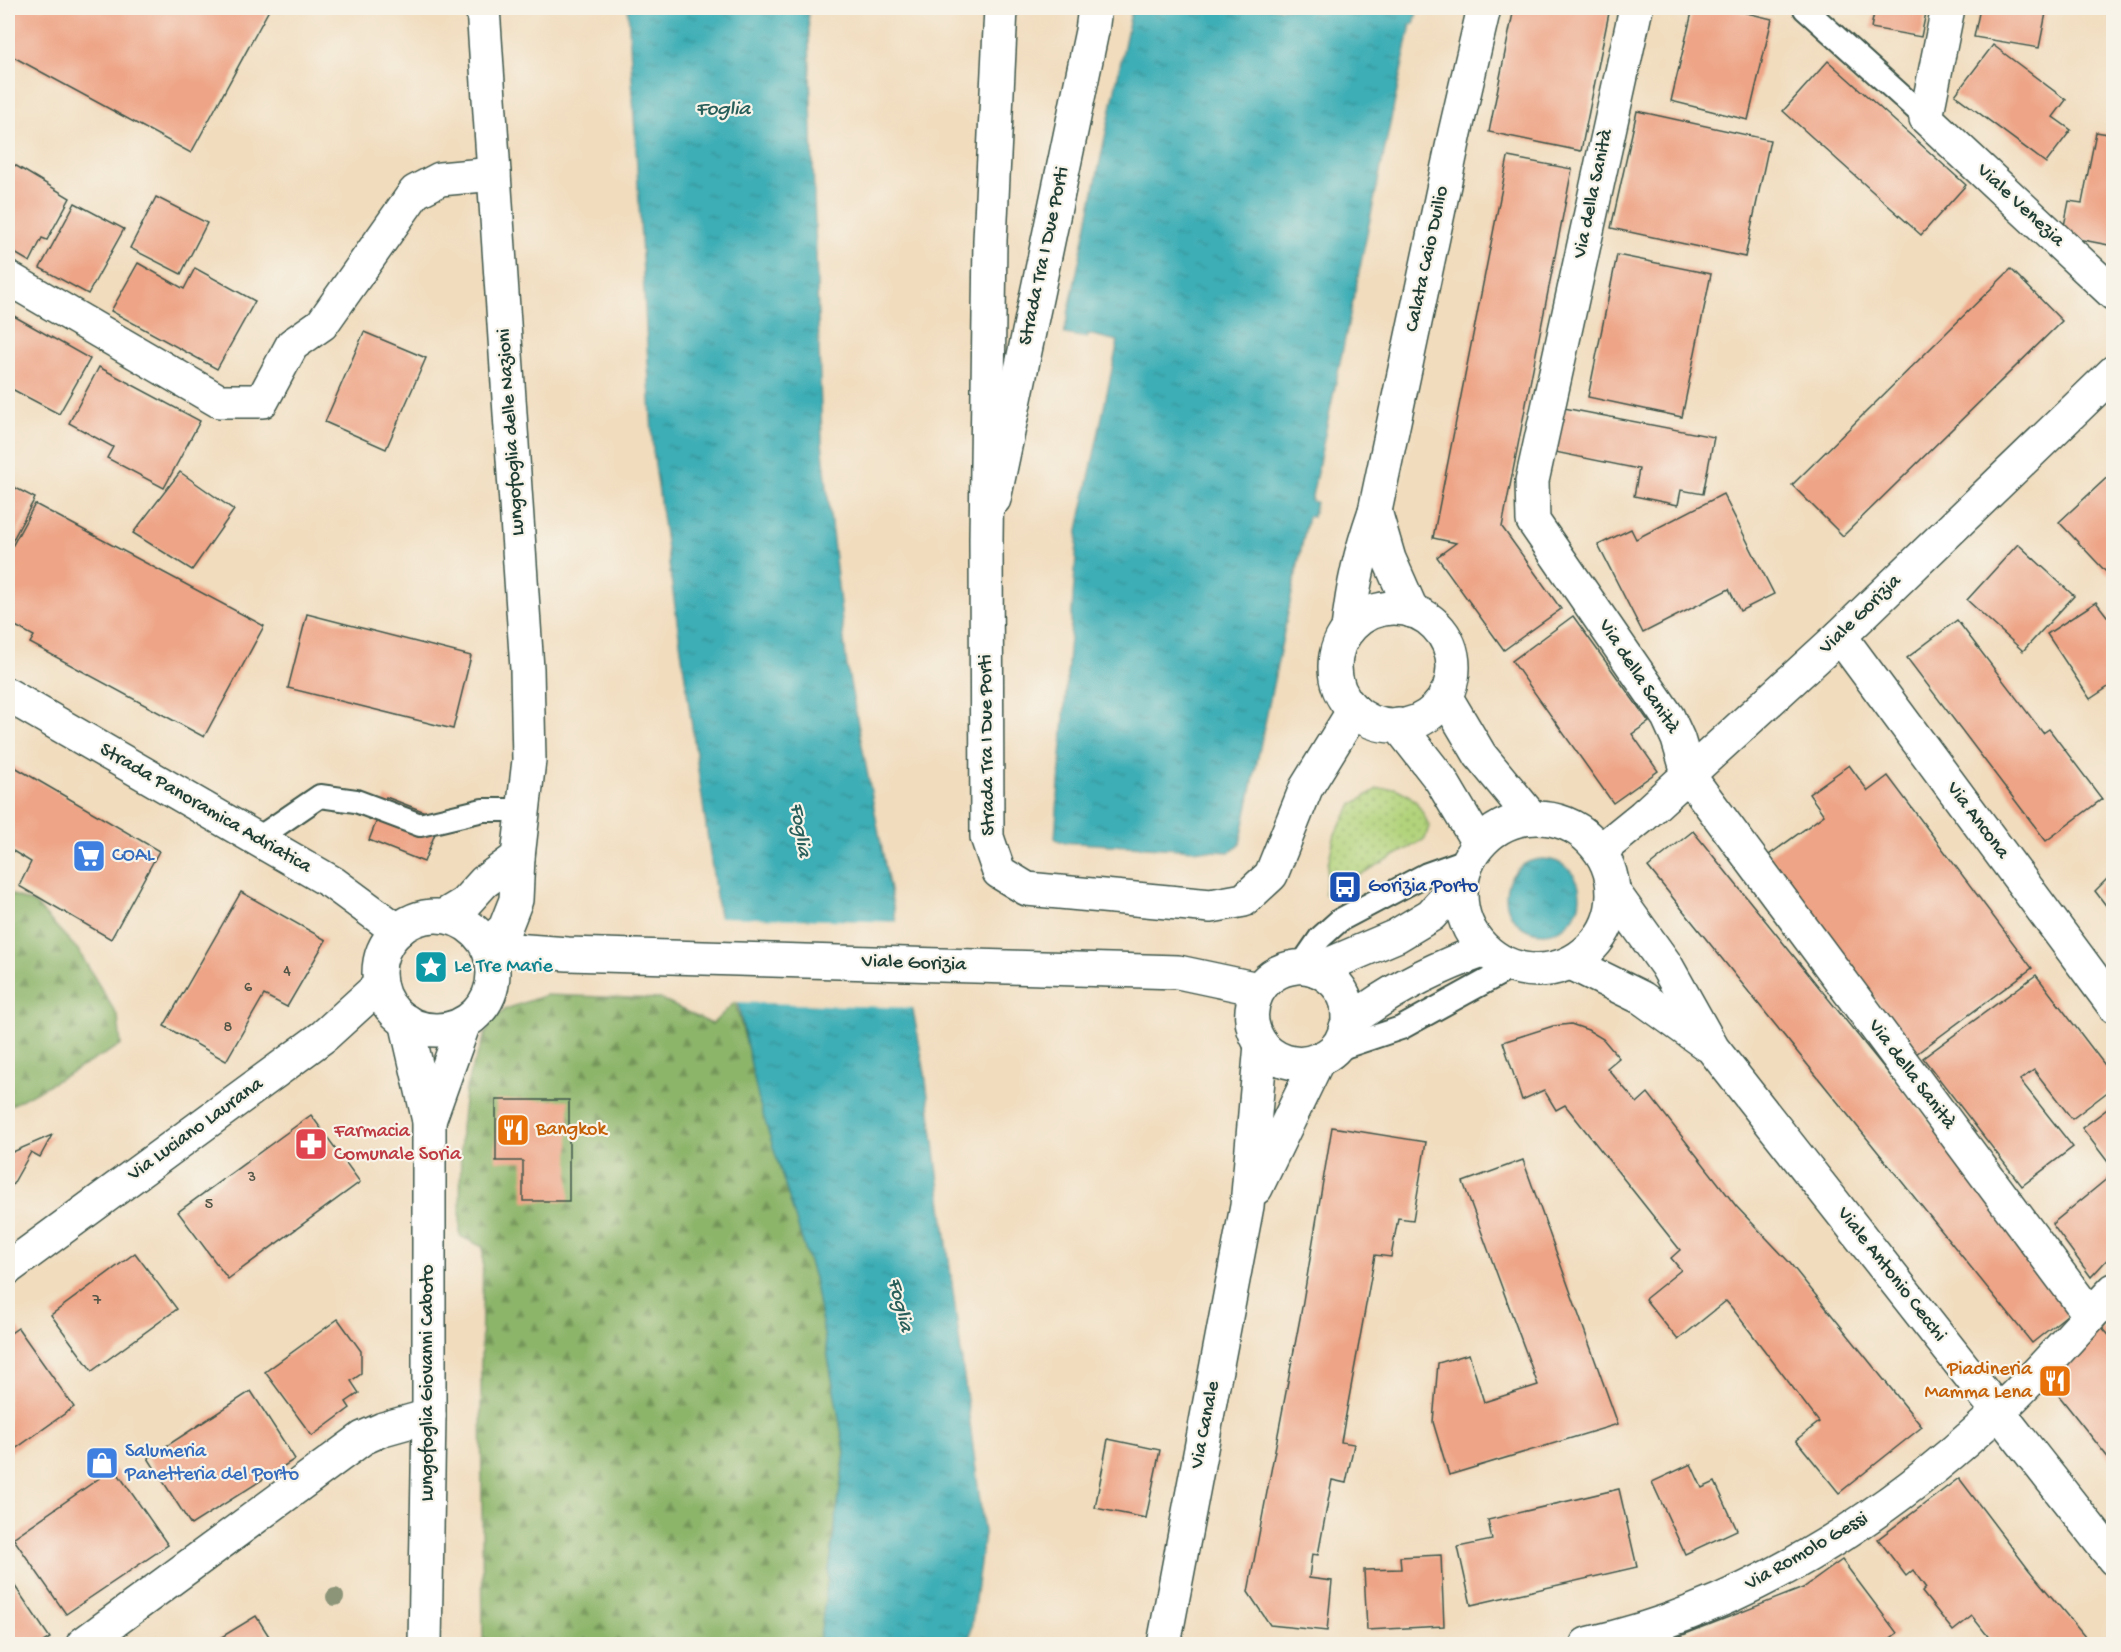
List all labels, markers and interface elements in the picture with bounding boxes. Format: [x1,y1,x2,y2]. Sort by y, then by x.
water label: Foglia [696,98,752,123]
street label: Via della Sanità [1569,126,1619,262]
street label: Viale Venezia [1971,159,2069,253]
street label: Strada Tra I Due Porti [1015,165,1075,347]
street label: Calata Caio Duilio [1401,184,1455,334]
street label: Lungofoglia delle Nazioni [493,328,531,536]
street label: Viale Gorizia [1815,570,1907,660]
street label: Via della Sanità [1592,615,1684,739]
street label: Strada Tra I Due Porti [975,654,1001,836]
street label: Strada Panoramica Adriatica [95,739,316,880]
street label: Via Ancona [1940,777,2014,865]
water label: Foglia [782,801,816,860]
supermarket icon: COAL [71,838,107,874]
place label: COAL [112,845,155,868]
bus stop icon: Gorizia Porto [1327,869,1363,905]
place label: Gorizia Porto [1368,876,1478,899]
place icon: Le Tre Marie [413,949,449,985]
street label: Viale Gorizia [860,951,968,977]
place label: Le Tre Marie [454,956,554,979]
house number: 4 [283,963,291,982]
house number: 6 [244,979,253,998]
street label: Via della Sanità [1862,1015,1960,1135]
house number: 8 [224,1019,233,1038]
street label: Via Luciano Laurana [123,1073,269,1187]
restaurant icon: Bangkok [495,1112,531,1148]
place label: Bangkok [535,1119,609,1142]
place label: Farmacia Comunale Soria [333,1121,462,1167]
pharmacy icon: Farmacia Comunale Soria [293,1126,329,1162]
house number: 3 [247,1169,256,1188]
house number: 5 [205,1196,213,1215]
street label: Viale Antonio Cecchi [1831,1202,1951,1347]
street label: Lungofoglia Giovanni Caboto [417,1264,440,1502]
water label: Foglia [880,1276,918,1336]
house number: 7 [92,1292,102,1311]
place label: Piadineria Mamma Lena [1925,1359,2033,1405]
restaurant icon: Piadineria Mamma Lena [2037,1363,2073,1399]
street label: Via Canale [1186,1379,1226,1472]
place label: Salumeria Panetteria del Porto [124,1441,299,1487]
shop icon: Salumeria Panetteria del Porto [84,1445,120,1481]
street label: Via Romolo Gessi [1741,1507,1873,1597]

